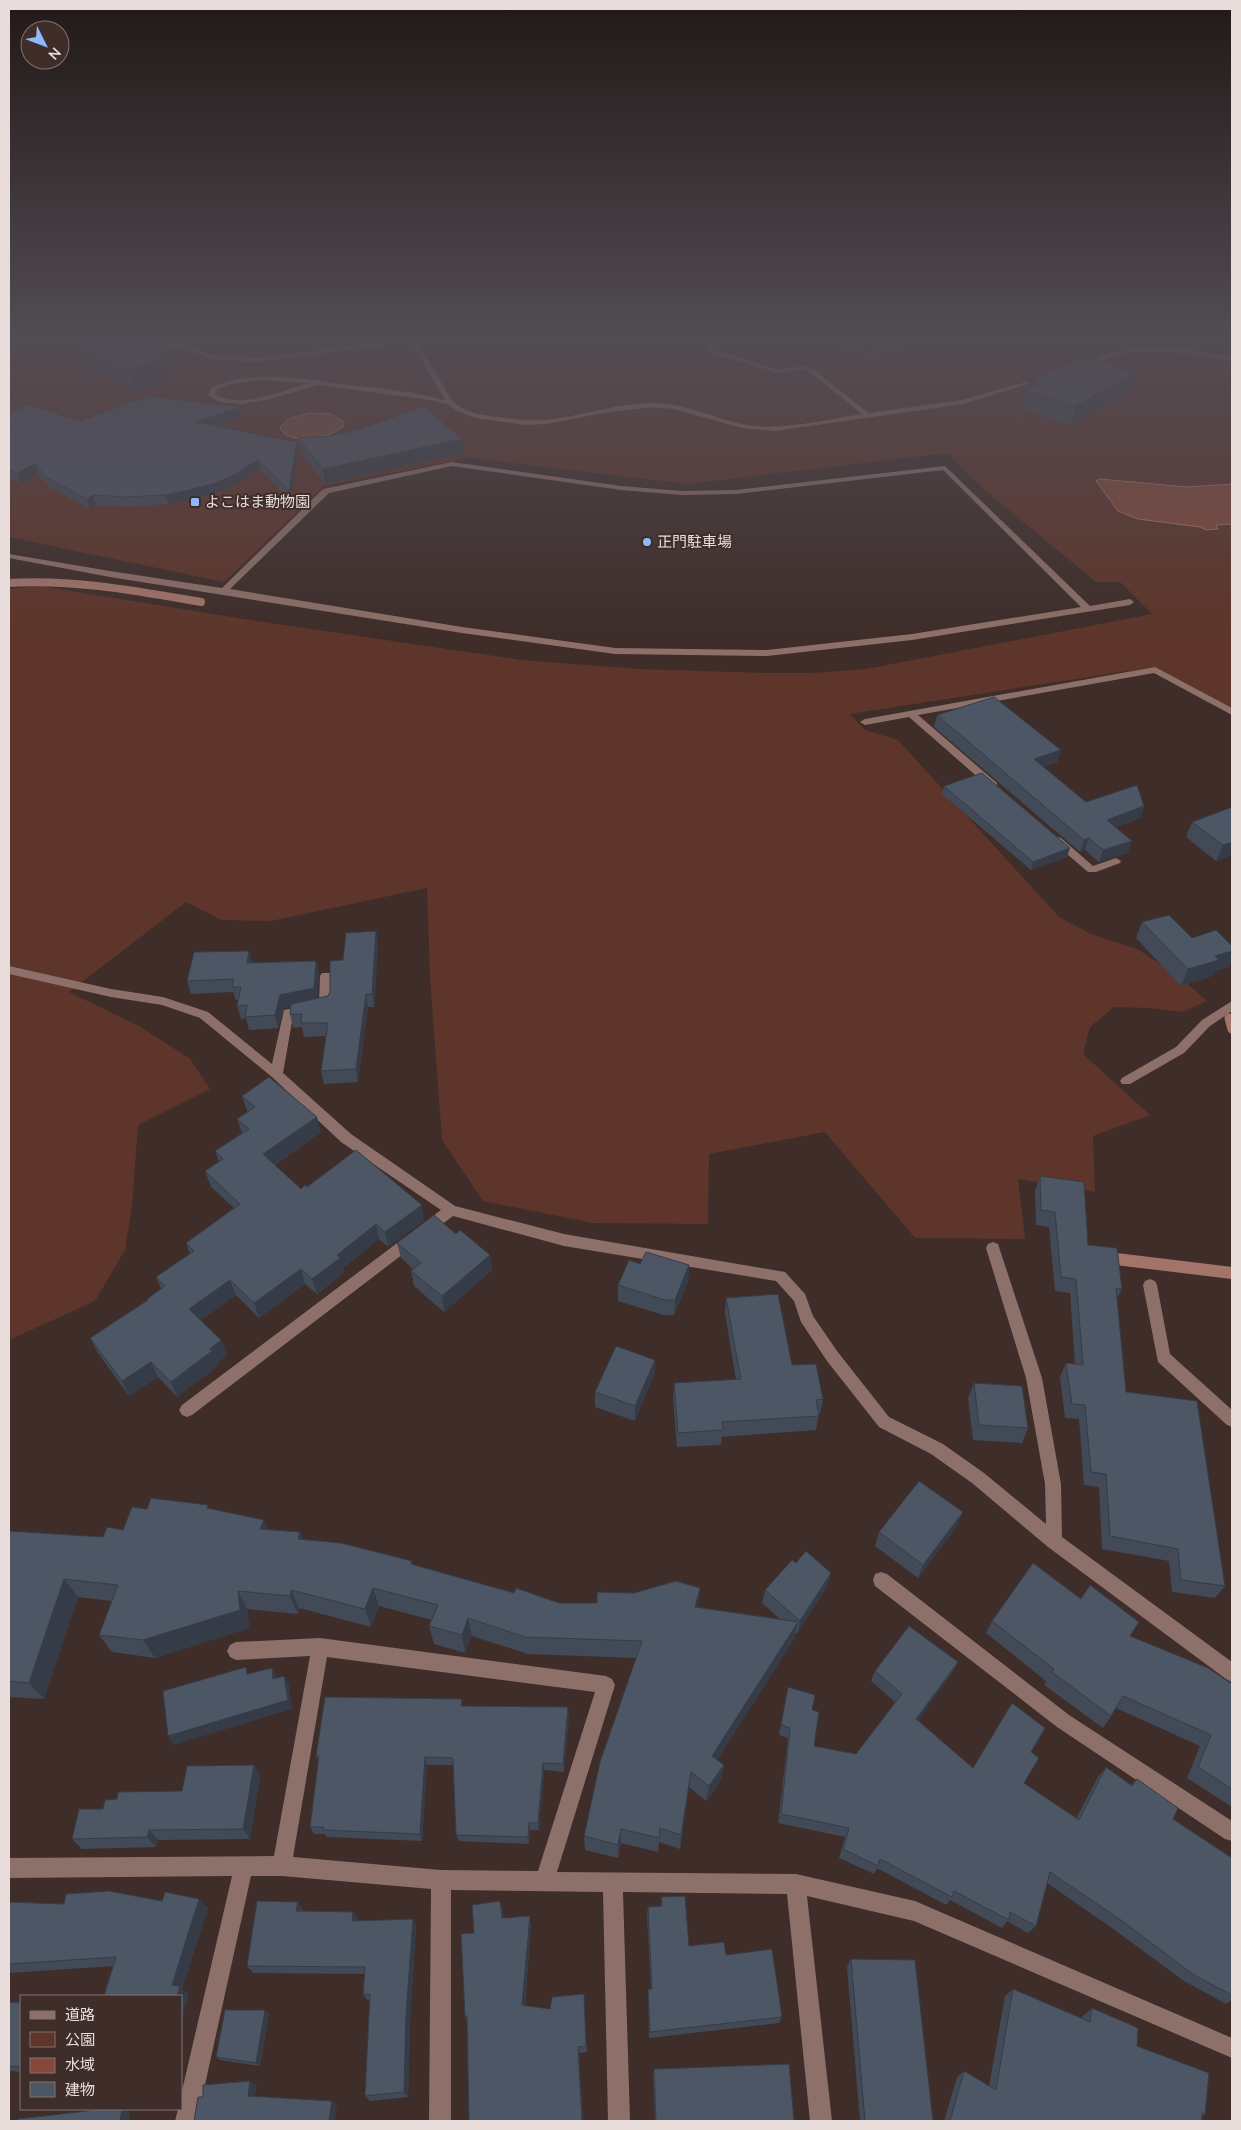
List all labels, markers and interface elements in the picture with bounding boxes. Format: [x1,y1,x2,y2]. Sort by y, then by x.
north arrow [20,20,70,70]
text: N [44,43,65,64]
place label: よこはま動物園 [205,492,310,512]
marker: よこはま動物園 [189,496,201,508]
place label: 正門駐車場 [657,532,732,552]
marker: 正門駐車場 [641,536,653,548]
legend [20,1995,182,2110]
text: 道路 [65,2005,95,2025]
text: 公園 [65,2030,95,2050]
text: 水域 [65,2055,95,2075]
text: 建物 [65,2080,95,2100]

